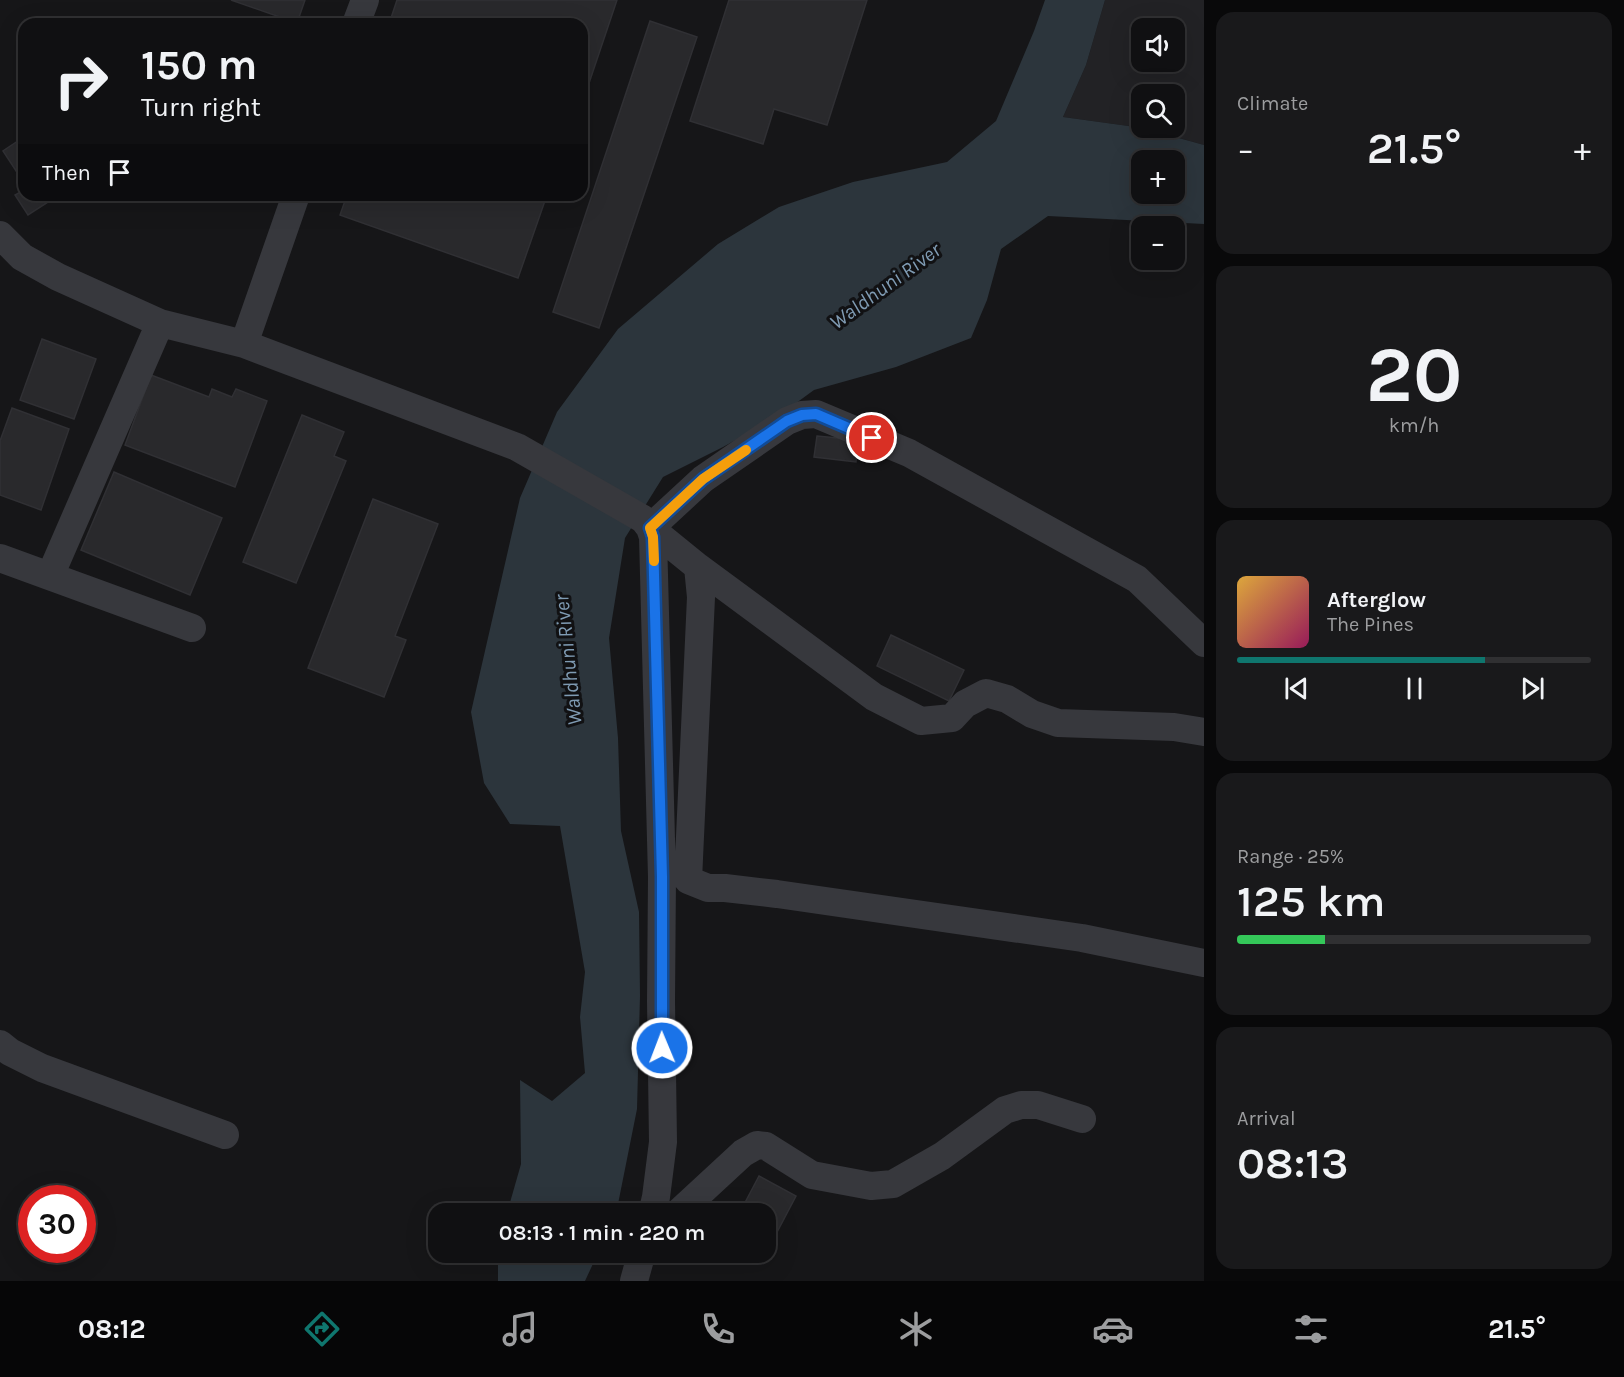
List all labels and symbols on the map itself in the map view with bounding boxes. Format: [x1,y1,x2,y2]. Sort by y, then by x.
water label: Waldhuni River [825,237,946,334]
pin [846,412,897,463]
water label: Waldhuni River [549,593,587,727]
position arrow [630,1016,694,1080]
speed limit sign: 30 [18,1185,96,1263]

